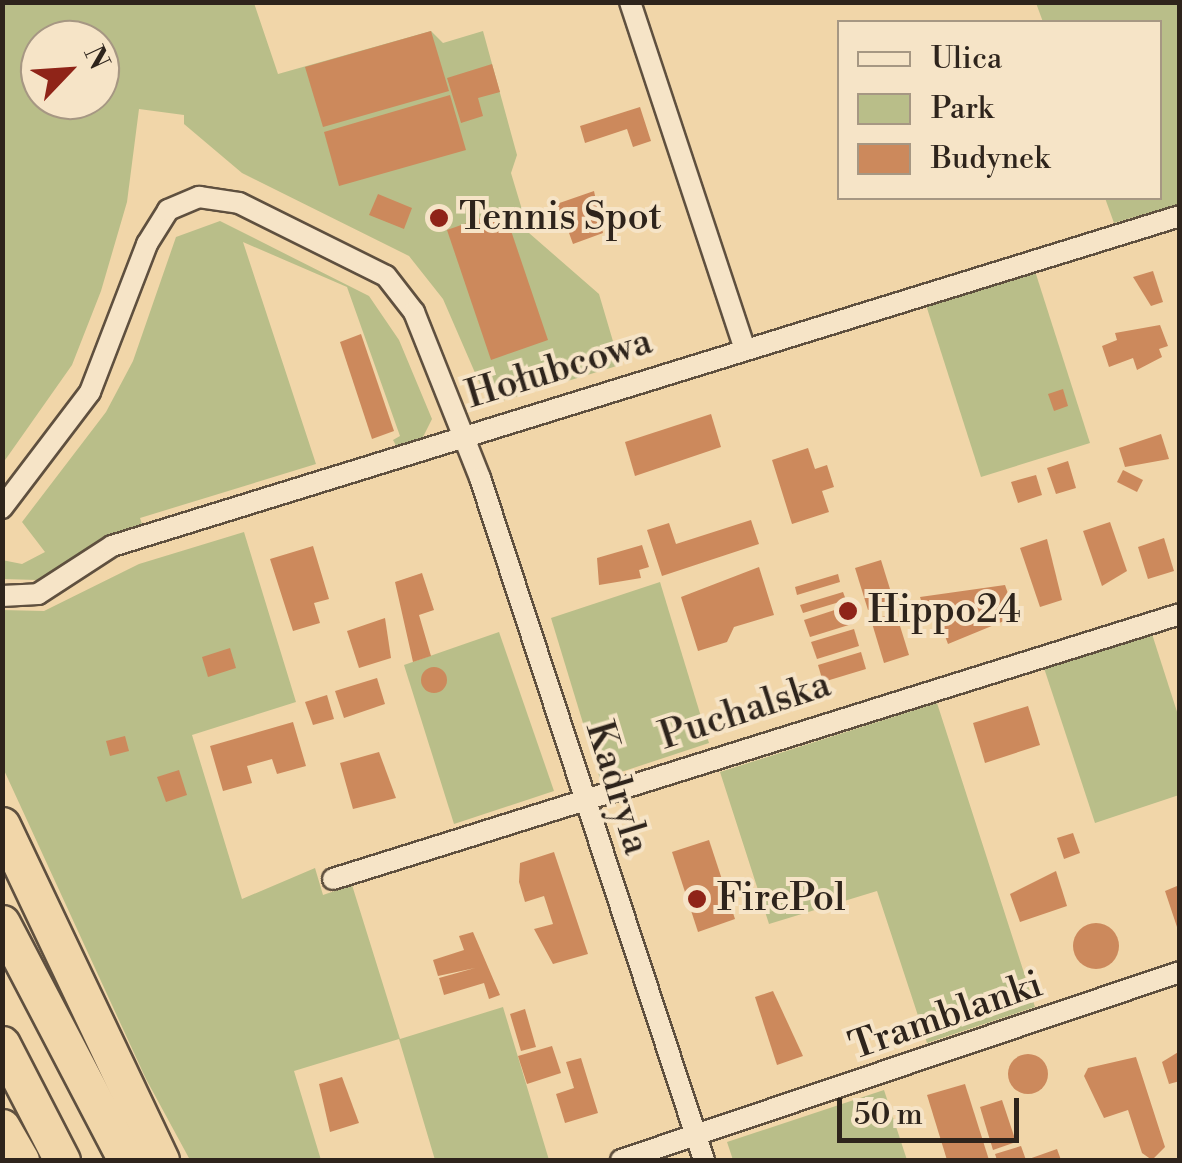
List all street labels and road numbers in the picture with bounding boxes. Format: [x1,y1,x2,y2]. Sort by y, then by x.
street label: Hołubcowa [461,319,657,419]
street label: Puchalska [654,662,836,760]
street label: Kadryla [575,716,659,860]
street label: Tramblanki [844,962,1048,1070]

